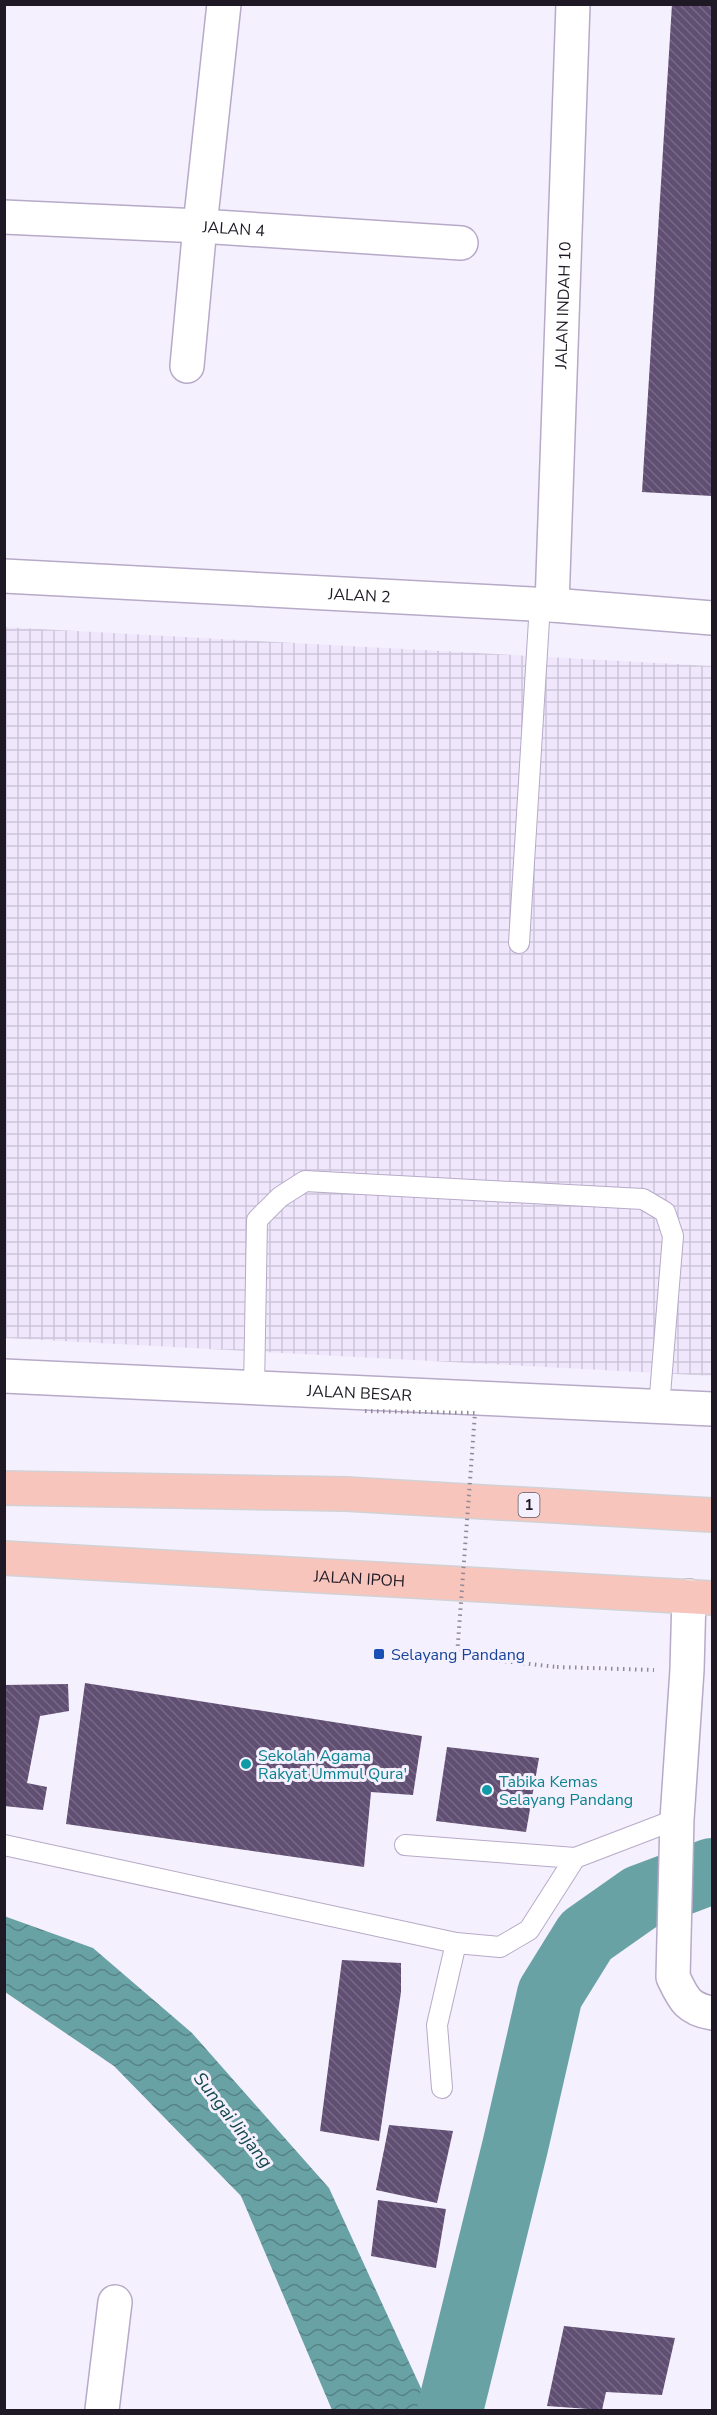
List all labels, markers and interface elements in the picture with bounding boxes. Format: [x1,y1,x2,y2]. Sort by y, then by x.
street label: JALAN 4 [201,216,266,242]
street label: JALAN INDAH 10 [550,241,577,370]
street label: JALAN 2 [327,583,391,608]
street label: JALAN BESAR [306,1380,413,1407]
road number: 1 [518,1493,540,1517]
street label: JALAN IPOH [312,1565,406,1593]
place label: Selayang Pandang [391,1644,525,1666]
marker: Selayang Pandang [372,1647,386,1661]
place label: Sekolah Agama Rakyat Ummul Qura' [258,1745,407,1785]
marker: Sekolah Agama Rakyat Ummul Qura' [239,1757,253,1771]
place label: Tabika Kemas Selayang Pandang [499,1771,633,1811]
marker: Tabika Kemas Selayang Pandang [480,1783,494,1797]
water label: Sungai Jinjang [188,2067,278,2173]

